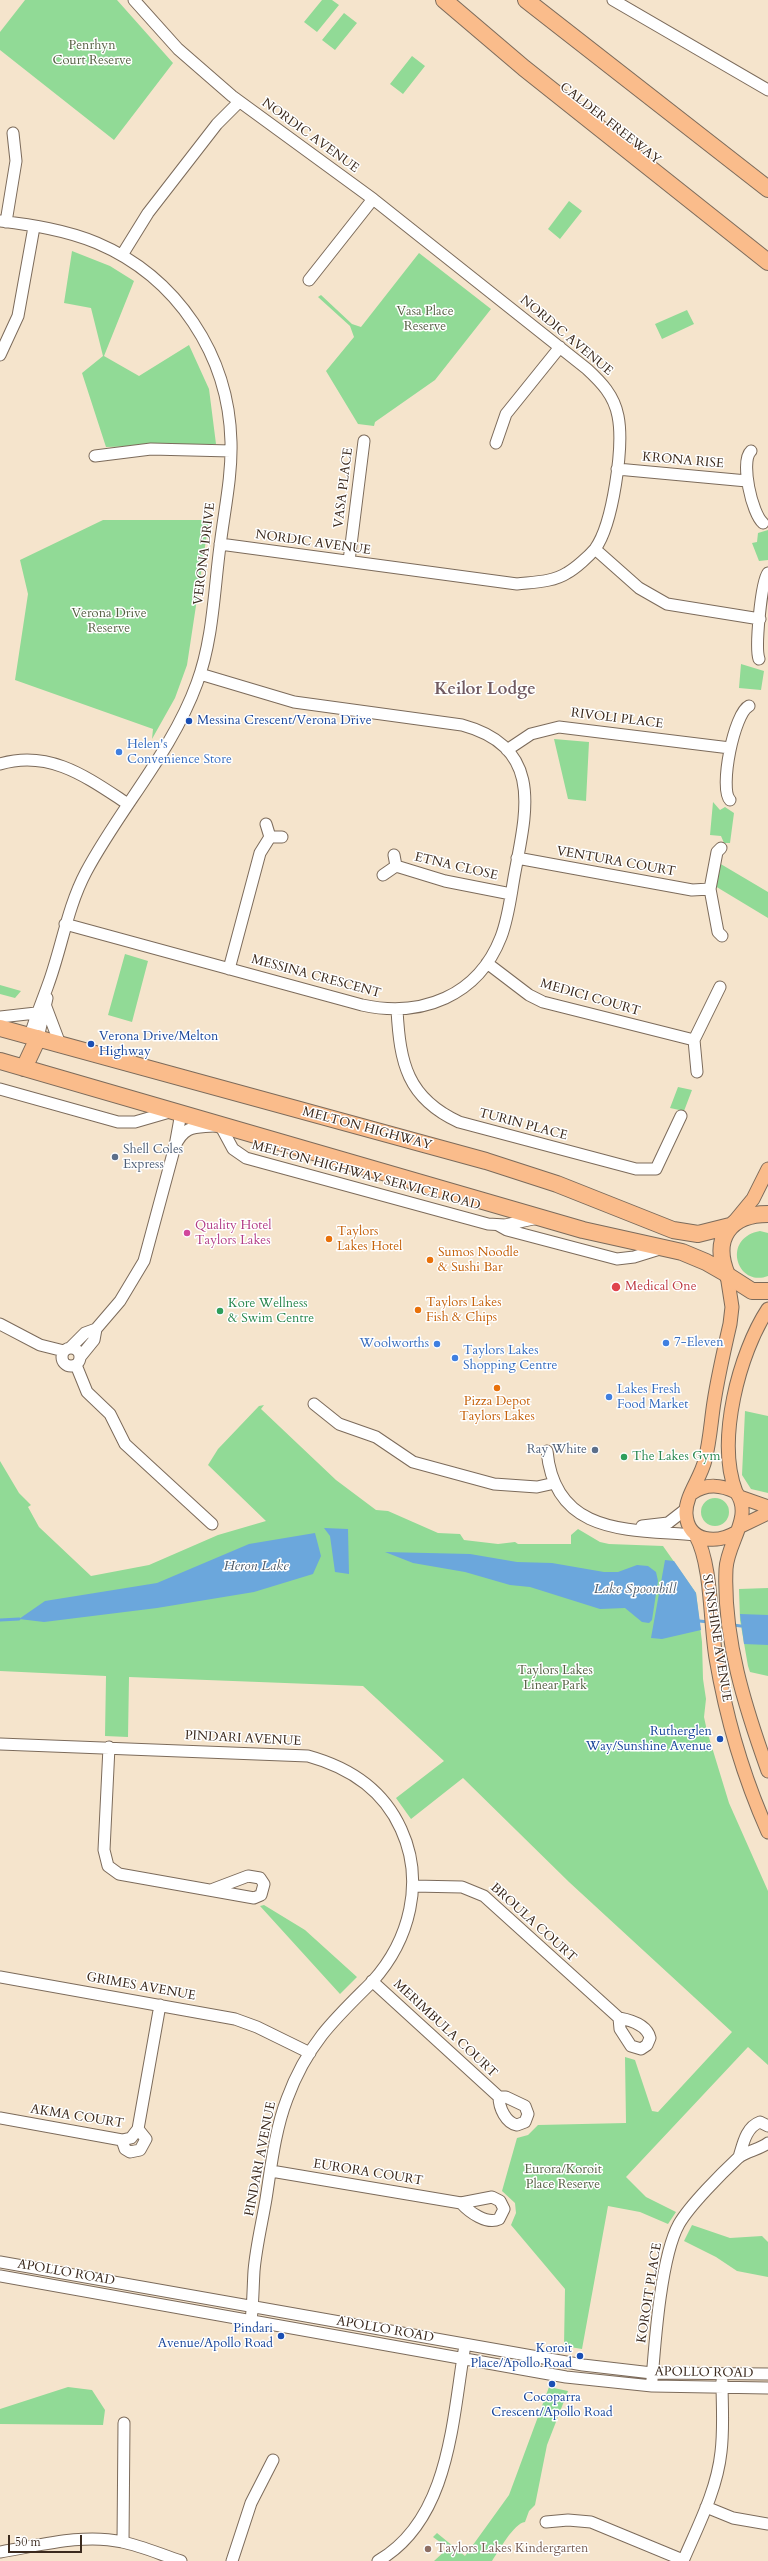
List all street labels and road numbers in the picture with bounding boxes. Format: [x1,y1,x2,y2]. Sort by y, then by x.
street label: CALDER FREEWAY [556,80,664,168]
street label: NORDIC AVENUE [258,96,362,176]
street label: NORDIC AVENUE [516,293,616,379]
street label: VASA PLACE [331,447,357,529]
street label: KRONA RISE [642,450,724,472]
street label: VERONA DRIVE [191,502,219,606]
street label: NORDIC AVENUE [254,527,372,559]
street label: RIVOLI PLACE [570,706,664,732]
street label: VENTURA COURT [555,844,677,880]
street label: ETNA CLOSE [413,850,499,884]
street label: MESSINA CRESCENT [249,952,383,1002]
street label: MEDICI COURT [538,976,642,1020]
street label: MELTON HIGHWAY [301,1104,433,1154]
street label: TURIN PLACE [477,1106,569,1144]
street label: MELTON HIGHWAY SERVICE ROAD [250,1138,482,1214]
street label: SUNSHINE AVENUE [698,1573,734,1703]
street label: PINDARI AVENUE [184,1728,302,1750]
street label: BROULA COURT [487,1880,579,1966]
street label: GRIMES AVENUE [85,1970,197,2004]
street label: MERIMBULA COURT [390,1977,500,2081]
street label: PINDARI AVENUE [242,2100,280,2218]
street label: AKMA COURT [29,2102,125,2132]
street label: EURORA COURT [312,2157,424,2189]
street label: KOROIT PLACE [634,2242,666,2344]
street label: APOLLO ROAD [16,2257,116,2289]
street label: APOLLO ROAD [335,2314,435,2346]
street label: APOLLO ROAD [655,2364,753,2382]

